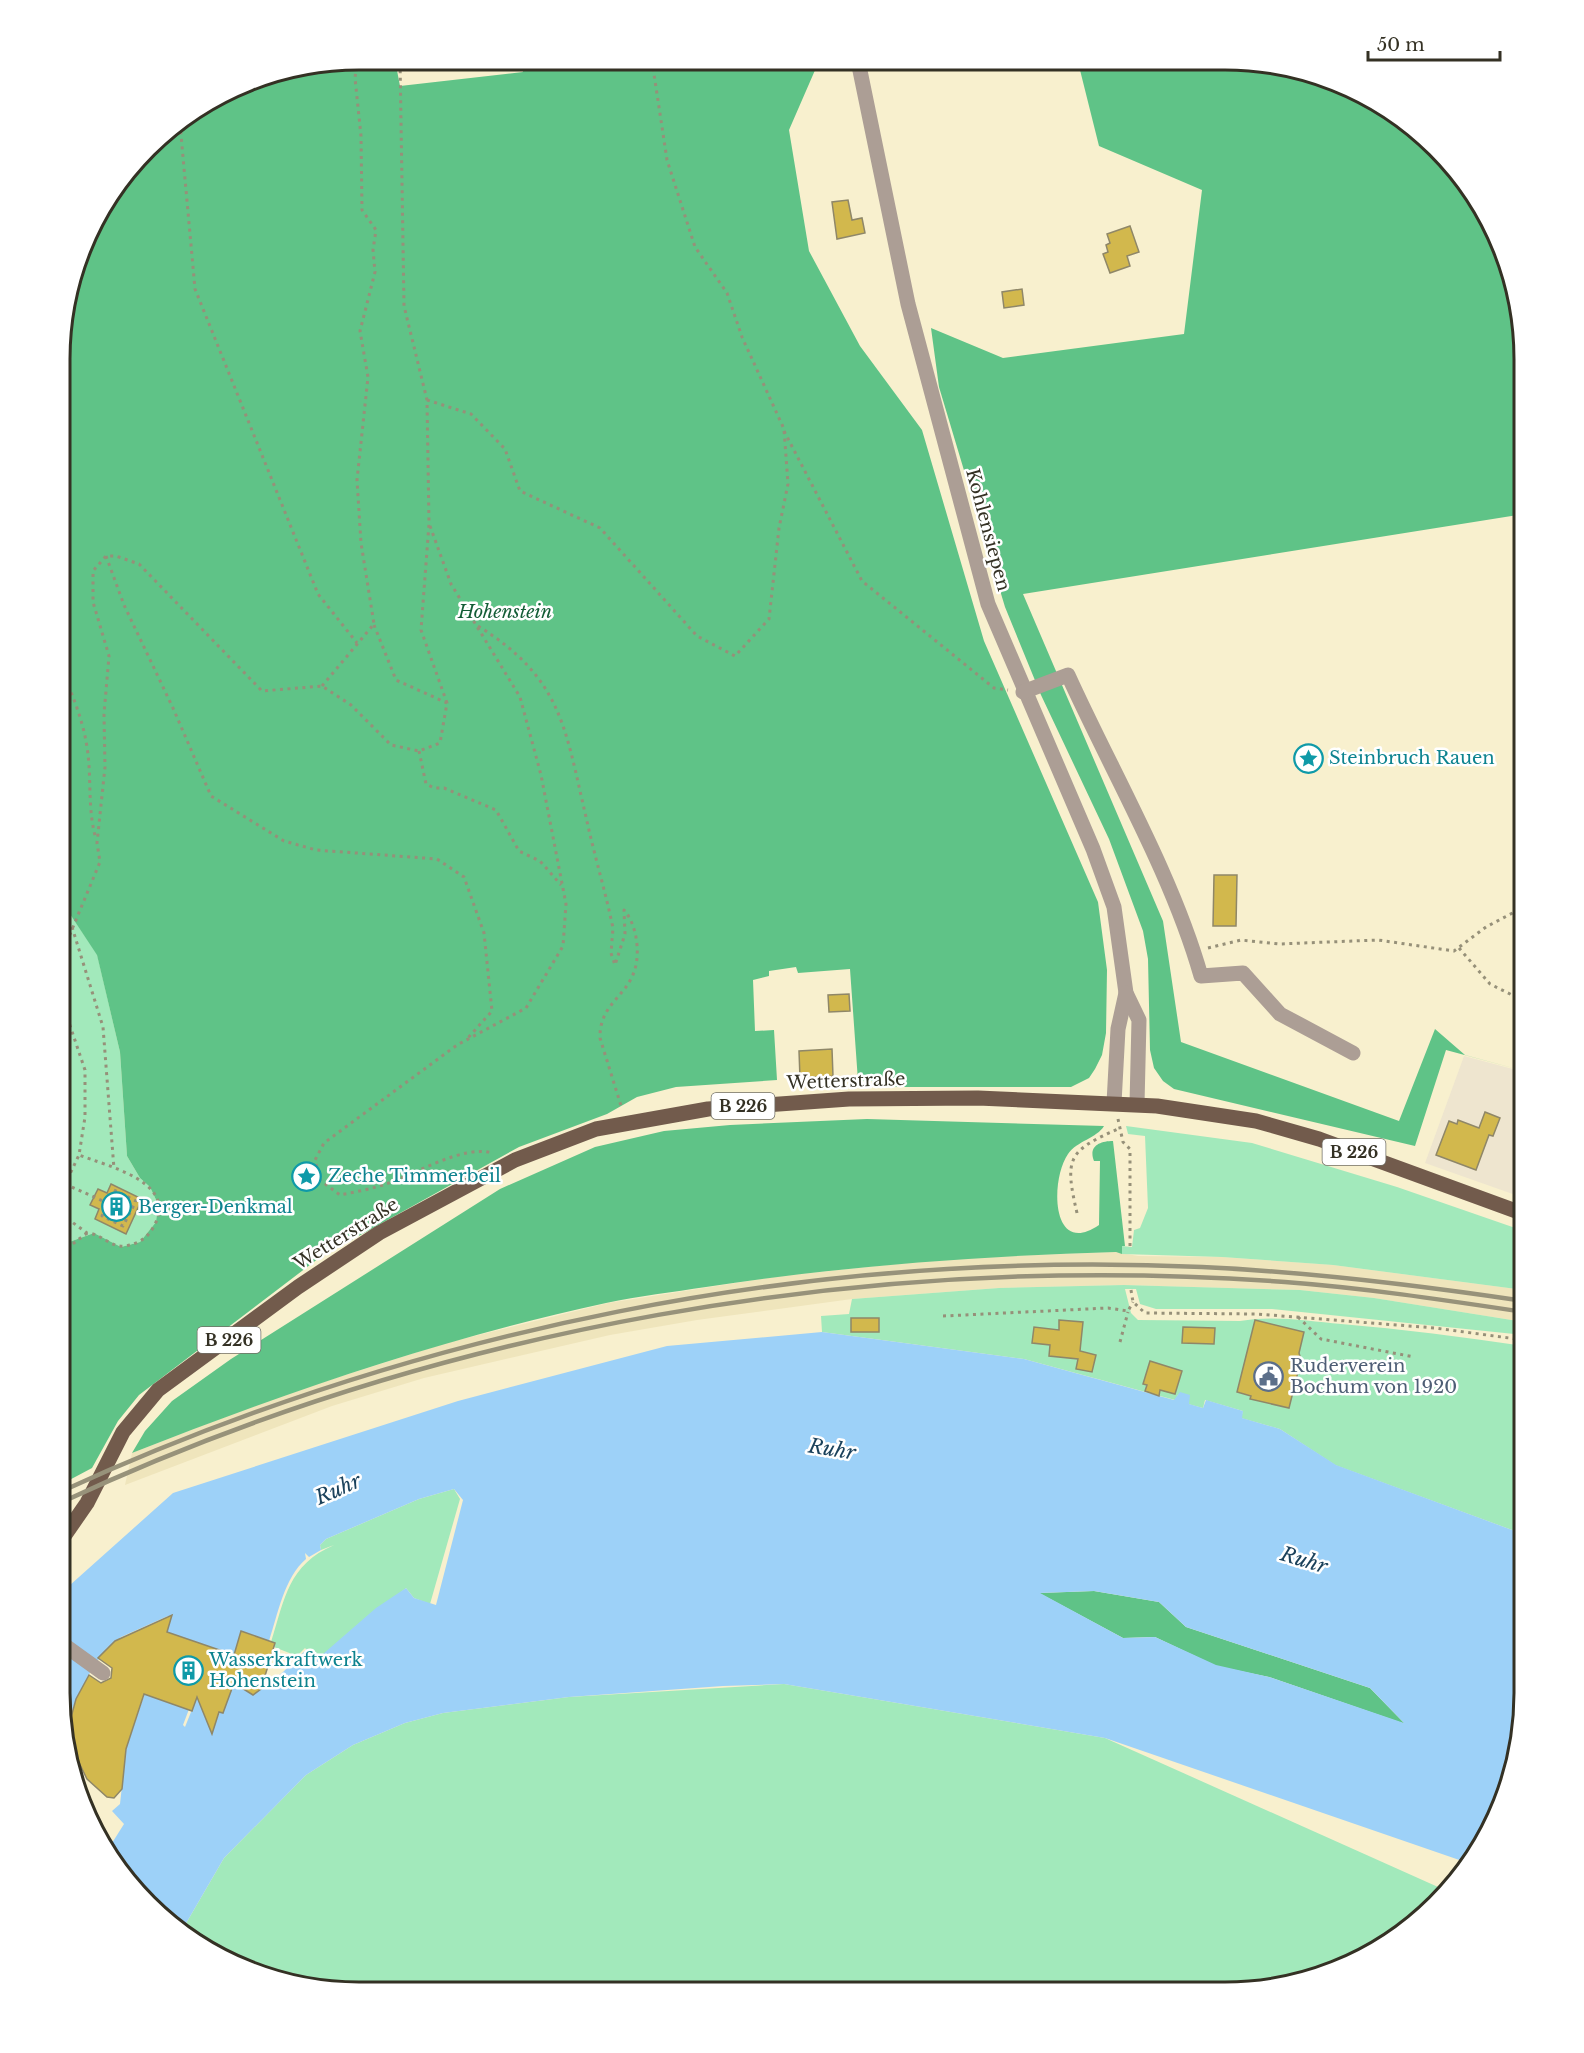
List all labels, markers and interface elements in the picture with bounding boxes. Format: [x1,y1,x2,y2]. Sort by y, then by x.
scale bar [1368,24,1500,62]
text: 50 m [1377,34,1425,56]
street label: Kohlensiepen [961,466,1015,594]
park label: Hohenstein [457,601,552,623]
place icon: Steinbruch Rauen [1292,742,1324,774]
place label: Steinbruch Rauen [1329,747,1495,769]
street label: Wetterstraße [785,1068,906,1094]
road number: B 226 [712,1093,774,1119]
road number: B 226 [1322,1139,1386,1165]
place icon: Zeche Timmerbeil [291,1160,323,1192]
place label: Zeche Timmerbeil [328,1165,501,1187]
building icon: Berger-Denkmal [101,1191,133,1223]
street label: Wetterstraße [289,1193,402,1275]
place label: Berger-Denkmal [138,1196,293,1218]
road number: B 226 [198,1327,260,1353]
place label: Ruderverein Bochum von 1920 [1290,1355,1457,1398]
public building icon: Ruderverein Bochum von 1920 [1253,1360,1285,1392]
water label: Ruhr [806,1433,858,1465]
water label: Ruhr [310,1468,365,1510]
water label: Ruhr [1277,1541,1331,1579]
place label: Wasserkraftwerk Hohenstein [208,1649,363,1692]
building icon: Wasserkraftwerk Hohenstein [172,1654,204,1686]

